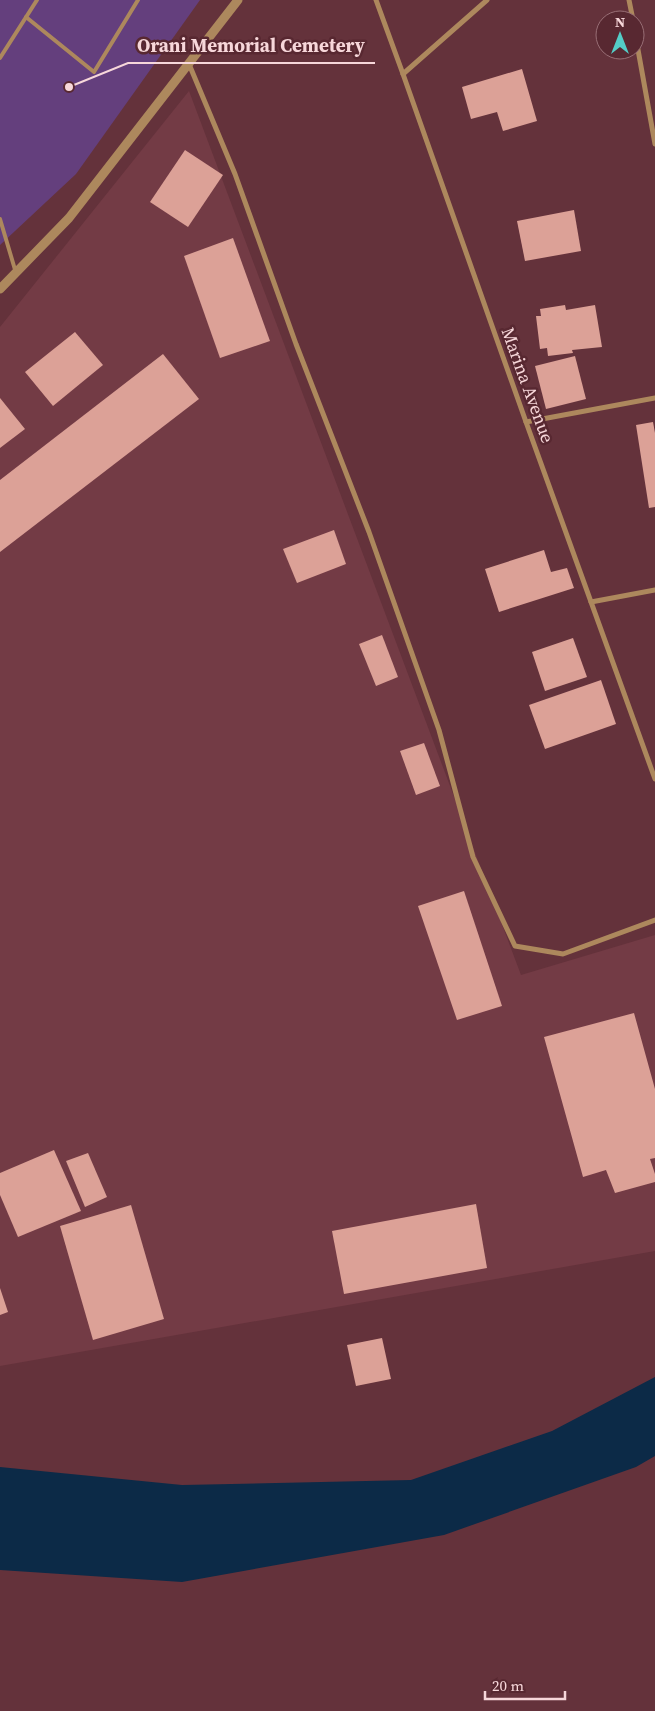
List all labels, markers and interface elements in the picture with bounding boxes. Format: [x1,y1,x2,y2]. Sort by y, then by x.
north arrow [595,10,645,60]
text: N [615,12,625,32]
callout: Orani Memorial Cemetery [128,29,375,63]
text: Orani Memorial Cemetery [137,32,366,58]
street label: Marina Avenue [496,324,560,446]
scale bar [485,1668,565,1700]
text: 20 m [492,1675,524,1696]

